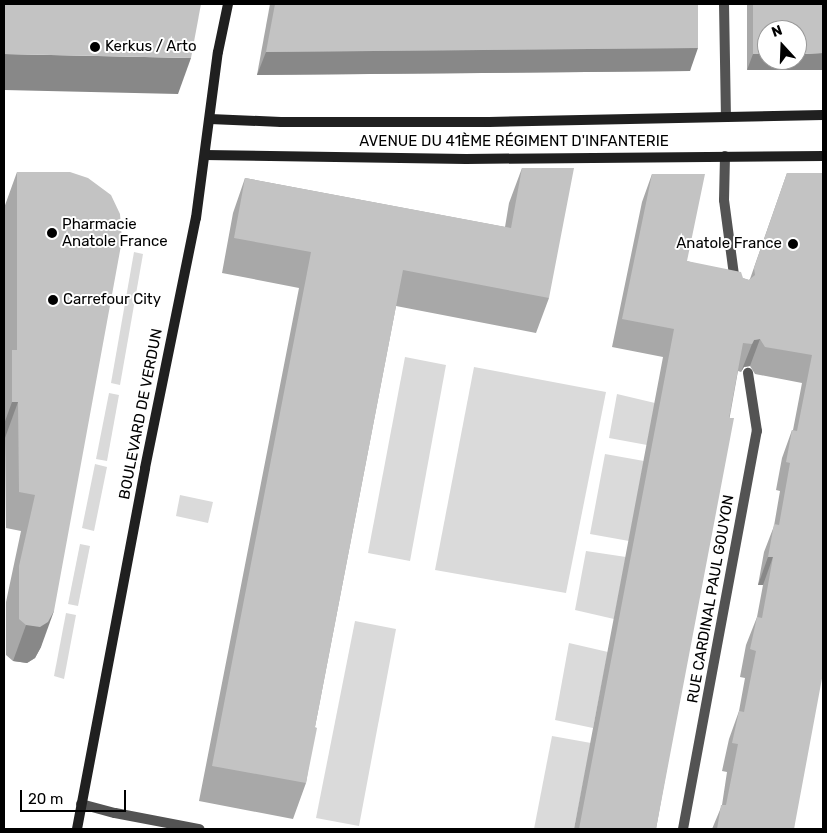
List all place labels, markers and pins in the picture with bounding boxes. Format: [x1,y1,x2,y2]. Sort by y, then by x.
place label: Kerkus / Arto [105,38,197,56]
marker: Kerkus / Arto [89,41,101,53]
place label: Pharmacie Anatole France [62,215,168,250]
marker: Pharmacie Anatole France [46,227,58,239]
place label: Anatole France [676,235,782,253]
marker: Anatole France [786,237,800,251]
place label: Carrefour City [63,291,161,309]
marker: Carrefour City [47,294,59,306]

